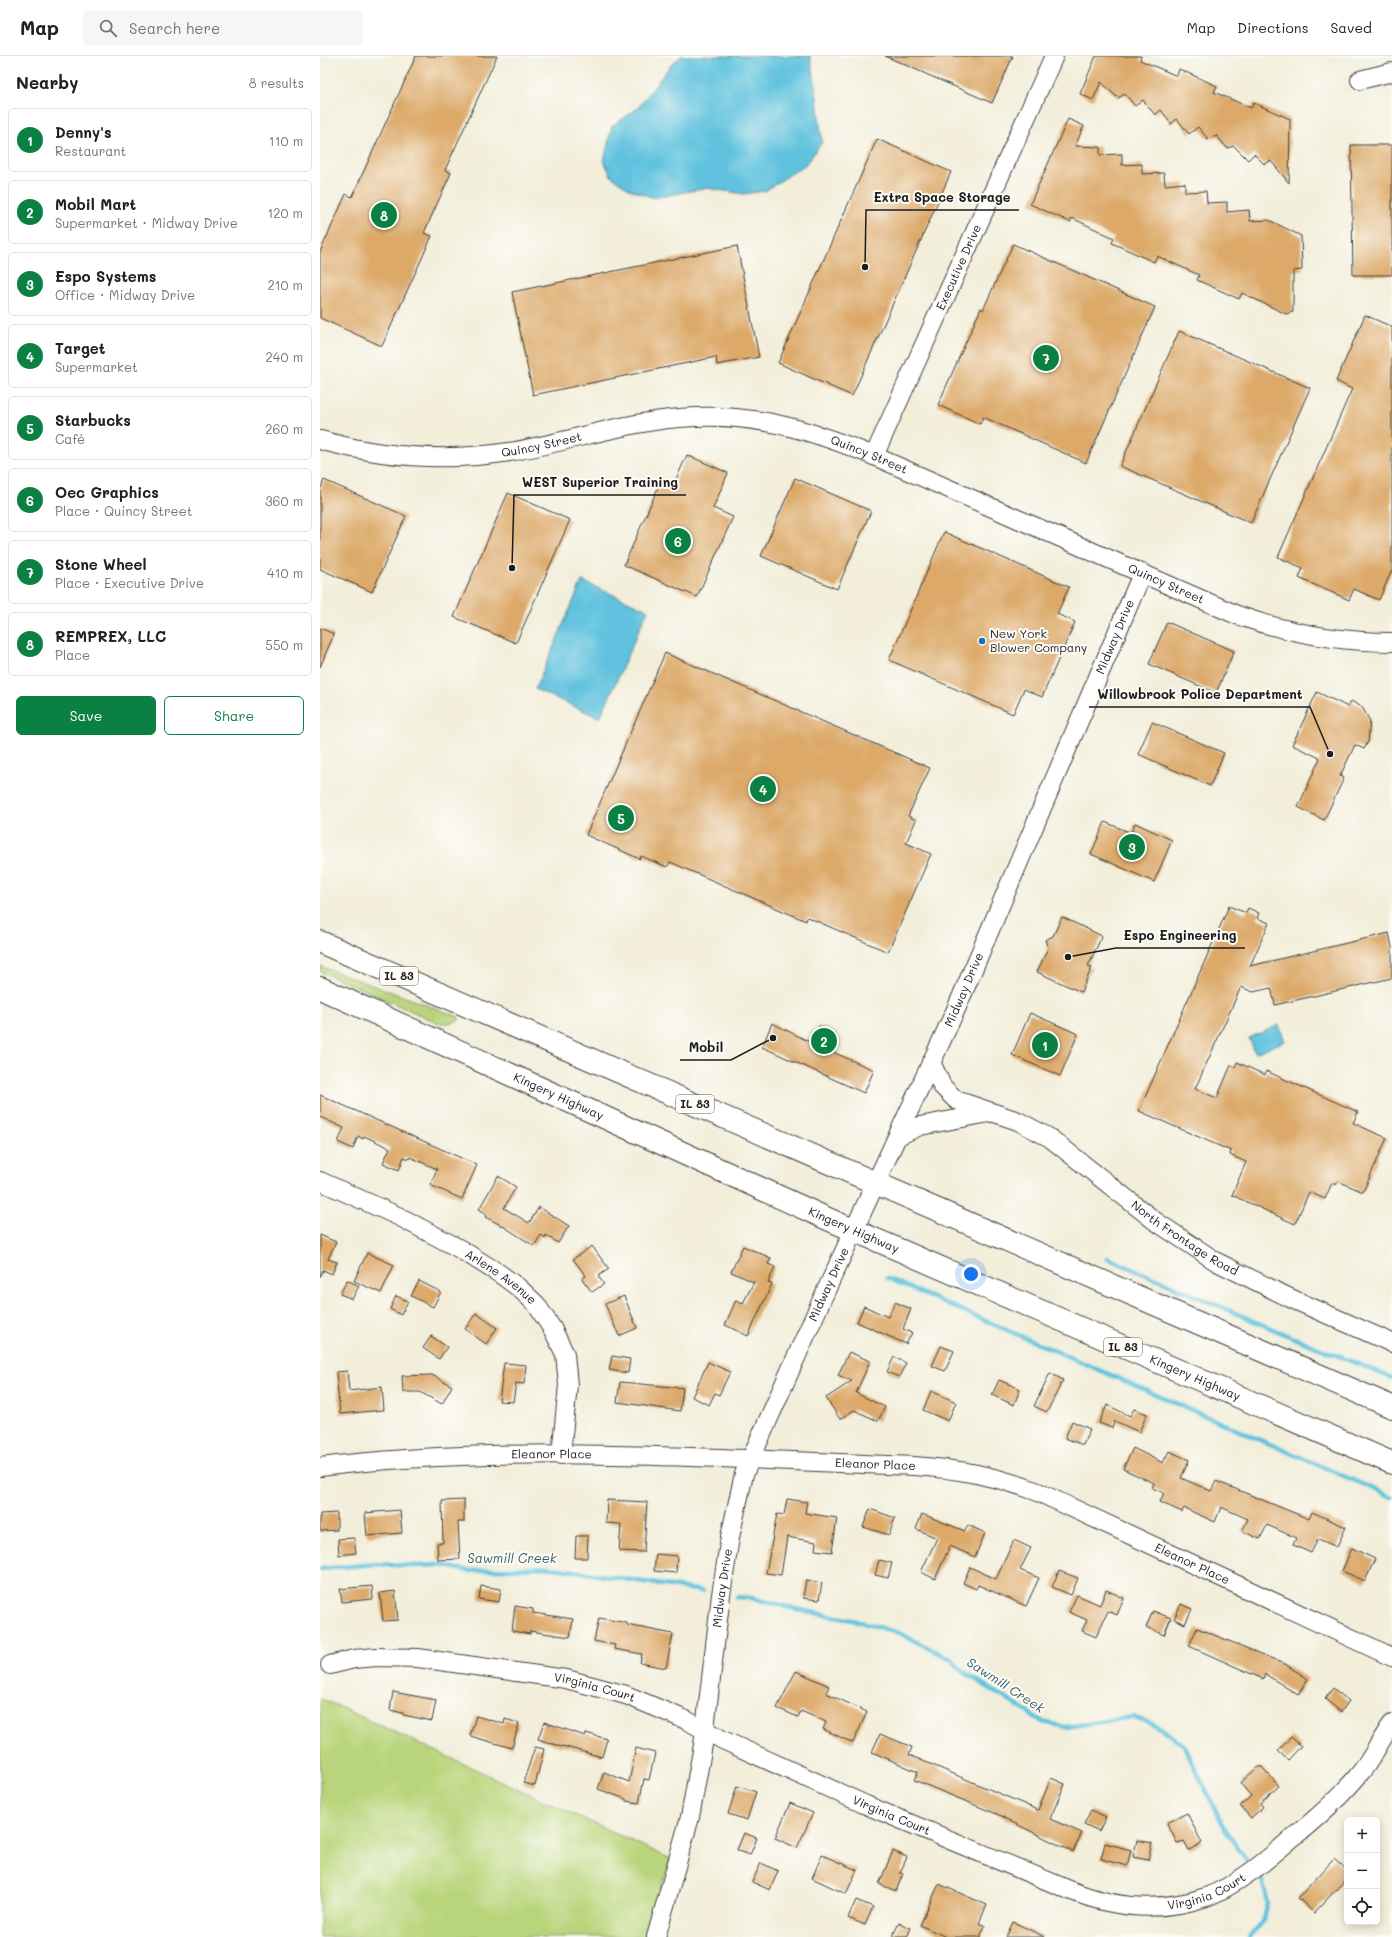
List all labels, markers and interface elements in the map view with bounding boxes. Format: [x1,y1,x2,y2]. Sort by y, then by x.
search box [83,10,363,46]
text: Map [20,15,59,40]
icon: search [97,17,119,39]
text: Search here [129,18,220,38]
text: Map [1187,18,1215,37]
text: Directions [1237,18,1308,37]
text: Saved [1330,18,1372,37]
text: Nearby [16,71,78,93]
text: 8 results [249,74,304,91]
text: Denny's [55,122,112,142]
text: 1 [27,132,33,149]
text: 110 m [269,132,303,149]
text: Restaurant [55,142,126,159]
callout: Extra Space Storage [866,185,1019,210]
text: Extra Space Storage [874,188,1011,205]
text: Mobil Mart [55,194,136,214]
pin: 8 [371,200,397,230]
text: 2 [26,204,34,221]
text: 120 m [267,204,303,221]
text: Supermarket · Midway Drive [55,214,238,231]
street label: Executive Drive [932,221,984,312]
text: Espo Systems [55,266,156,286]
text: 3 [26,276,34,293]
text: 210 m [267,276,303,293]
text: Office · Midway Drive [55,286,195,303]
text: Target [55,338,105,358]
pin: 7 [1033,343,1059,373]
text: 4 [26,348,34,365]
text: 240 m [266,348,303,365]
text: Supermarket [55,358,138,375]
text: Starbucks [55,410,131,430]
text: 5 [26,420,34,437]
text: 260 m [265,420,303,437]
street label: Quincy Street [500,428,583,460]
text: Café [55,430,85,447]
street label: Quincy Street [829,431,910,477]
callout: WEST Superior Training [514,470,686,495]
text: WEST Superior Training [522,473,678,490]
text: Oec Graphics [55,482,159,502]
text: 6 [26,492,34,509]
text: 360 m [265,492,303,509]
text: Place · Quincy Street [55,502,192,519]
pin: 6 [665,526,691,556]
text: Stone Wheel [55,554,147,574]
street label: Quincy Street [1126,559,1207,607]
text: 7 [26,564,34,581]
text: 410 m [267,564,303,581]
text: Place · Executive Drive [55,574,204,591]
street label: Midway Drive [1091,597,1137,676]
place label: New York Blower Company [990,625,1087,655]
text: REMPREX, LLC [55,626,166,646]
text: 8 [26,636,34,653]
text: 550 m [265,636,303,653]
marker: New York Blower Company [977,636,987,646]
text: Place [55,646,90,663]
callout: Willowbrook Police Department [1089,682,1310,707]
text: Willowbrook Police Department [1098,685,1303,702]
button: Save [16,696,156,735]
button: Share [164,696,304,735]
pin: 4 [750,774,776,804]
pin: 5 [608,803,634,833]
pin: 3 [1119,832,1145,862]
callout: Espo Engineering [1116,923,1245,948]
text: Espo Engineering [1124,926,1237,943]
street label: Midway Drive [940,950,986,1029]
road number: IL 83 [380,967,418,985]
pin: 2 [811,1026,837,1056]
pin: 1 [1032,1030,1058,1060]
callout: Mobil [680,1035,731,1060]
text: Mobil [689,1038,723,1055]
street label: Kingery Highway [511,1068,606,1123]
road number: IL 83 [676,1095,714,1113]
street label: North Frontage Road [1128,1196,1242,1278]
street label: Kingery Highway [806,1202,902,1256]
street label: Midway Drive [804,1244,852,1323]
street label: Arlene Avenue [462,1245,540,1307]
your location [961,1264,981,1284]
road number: IL 83 [1104,1338,1142,1356]
street label: Kingery Highway [1148,1350,1243,1404]
street label: Eleanor Place [511,1445,592,1462]
street label: Eleanor Place [835,1454,916,1473]
street label: Eleanor Place [1153,1539,1233,1587]
street label: Midway Drive [708,1547,735,1628]
water label: Sawmill Creek [467,1549,558,1566]
water label: Sawmill Creek [964,1653,1049,1717]
street label: Virginia Court [553,1668,638,1705]
street label: Virginia Court [850,1791,933,1838]
map controls [1344,1817,1380,1925]
button: + [1344,1817,1380,1853]
button: − [1344,1853,1380,1889]
street label: Virginia Court [1166,1869,1248,1913]
button: locate [1344,1889,1380,1925]

